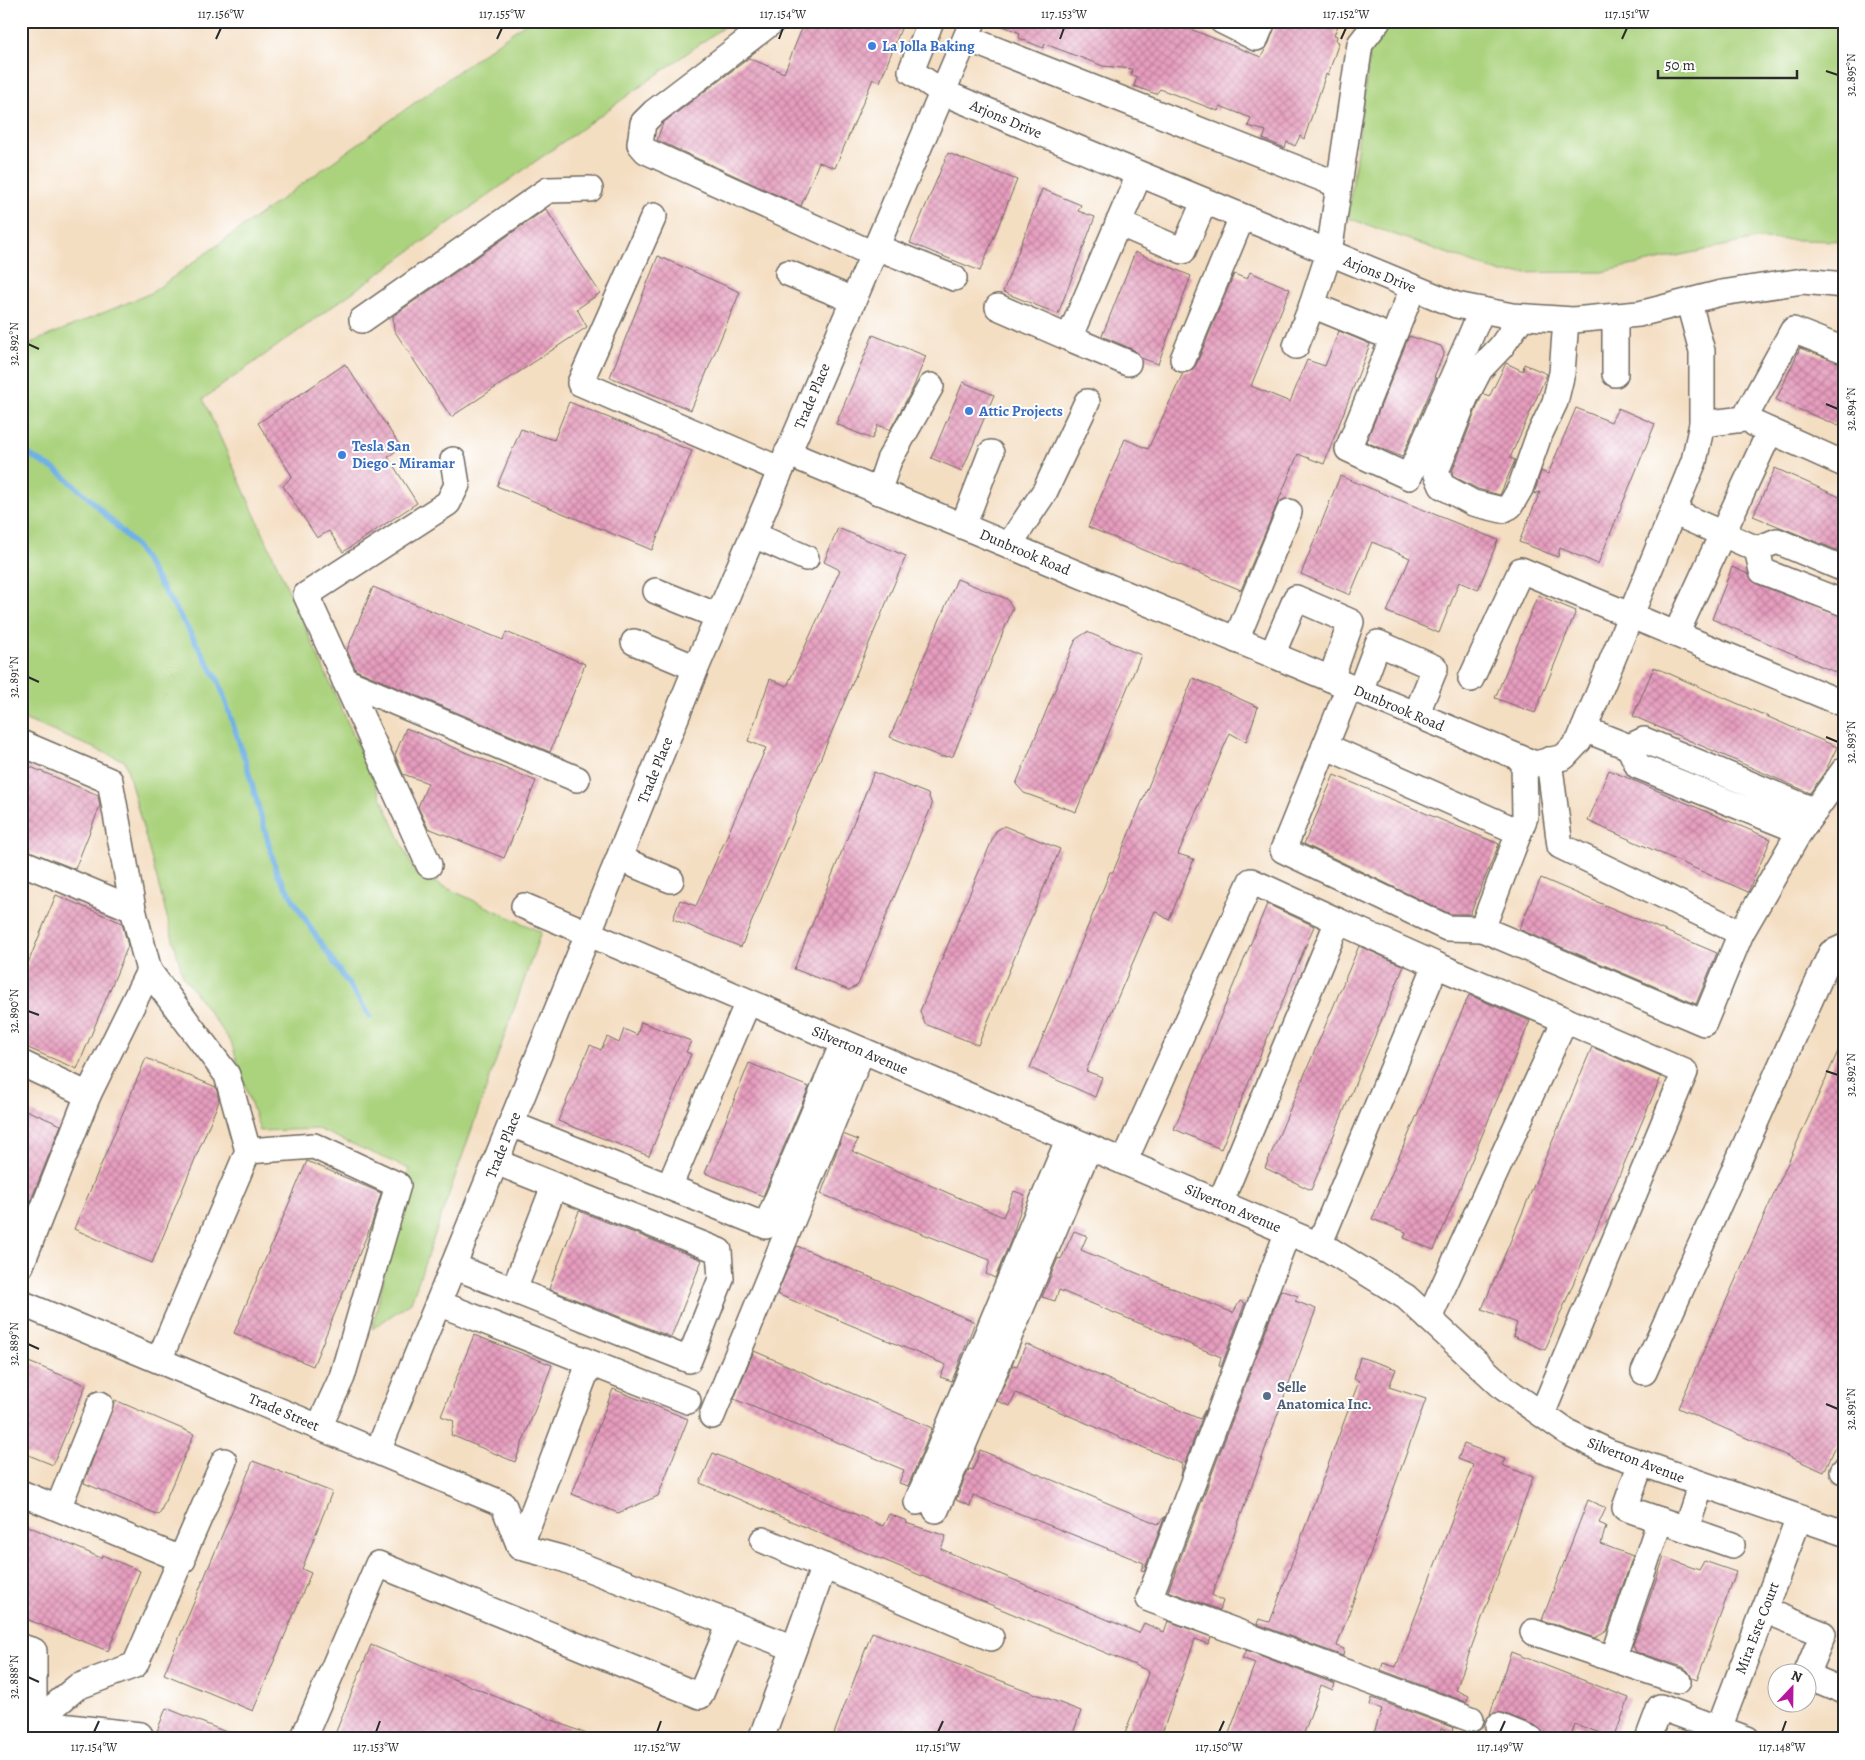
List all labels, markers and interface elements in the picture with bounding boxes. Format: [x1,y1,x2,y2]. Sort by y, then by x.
text: 117.156°W [198,6,245,22]
text: 117.155°W [479,6,526,22]
text: 117.154°W [760,6,807,22]
text: 117.153°W [1041,6,1088,22]
text: 117.152°W [1323,6,1370,22]
text: 117.151°W [1604,6,1650,22]
place label: La Jolla Baking [882,36,975,56]
marker: La Jolla Baking [866,40,878,52]
scale bar [1658,48,1796,80]
text: 32.895°N [1843,53,1859,97]
text: 50 m [1665,55,1695,75]
street label: Arjons Drive [966,94,1045,143]
street label: Arjons Drive [1340,250,1419,298]
text: 32.892°N [6,322,22,366]
street label: Trade Place [789,360,835,432]
text: 32.894°N [1843,387,1859,431]
place label: Attic Projects [978,401,1063,421]
marker: Attic Projects [963,405,975,417]
place label: Tesla San Diego - Miramar [352,436,455,473]
marker: Tesla San Diego - Miramar [336,449,348,461]
street label: Dunbrook Road [977,524,1074,580]
text: 32.891°N [6,656,22,698]
street label: Dunbrook Road [1351,680,1448,736]
text: 32.893°N [1843,720,1859,763]
street label: Trade Place [633,734,677,806]
text: 32.890°N [6,988,22,1033]
street label: Silverton Avenue [809,1021,912,1079]
text: 32.892°N [1843,1053,1859,1097]
street label: Trade Place [481,1109,525,1181]
street label: Silverton Avenue [1182,1179,1285,1237]
text: 32.889°N [6,1322,22,1366]
place label: Selle Anatomica Inc. [1276,1377,1372,1414]
street label: Trade Street [246,1388,322,1436]
text: 32.891°N [1843,1388,1859,1430]
marker: Selle Anatomica Inc. [1261,1390,1273,1402]
street label: Silverton Avenue [1584,1432,1688,1488]
street label: Mira Este Court [1730,1579,1784,1677]
text: 32.888°N [6,1655,22,1699]
north arrow [1768,1662,1818,1712]
text: N [1788,1666,1805,1687]
text: 117.154°W [71,1739,118,1755]
text: 117.153°W [353,1739,400,1755]
text: 117.152°W [634,1739,681,1755]
text: 117.151°W [915,1739,961,1755]
text: 117.150°W [1195,1739,1243,1755]
text: 117.149°W [1477,1739,1524,1755]
text: 117.148°W [1758,1739,1806,1755]

